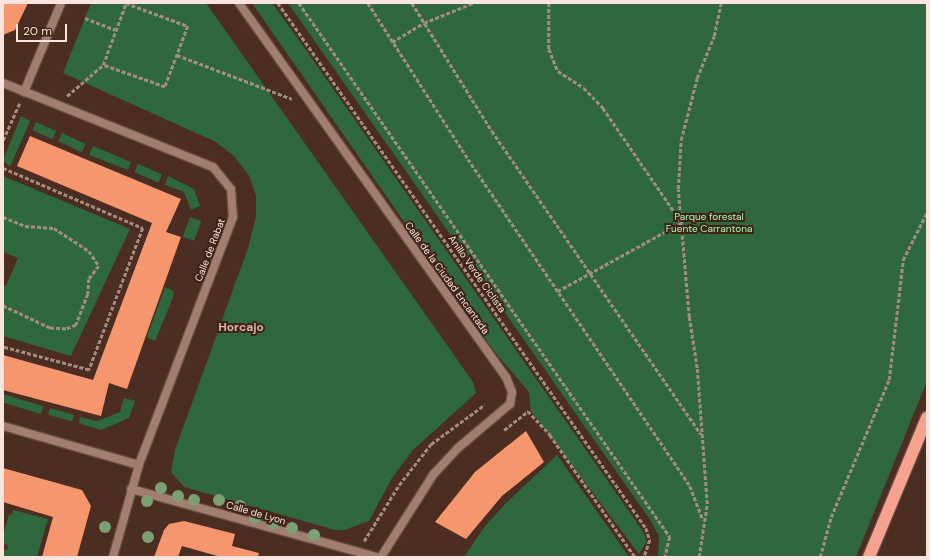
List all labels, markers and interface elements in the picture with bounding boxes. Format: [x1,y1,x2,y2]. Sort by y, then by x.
scale bar [18,16,69,42]
text: 20 m [23,23,52,39]
park label: Parque forestal Fuente Carrantona [666,210,752,234]
street label: Calle de Rabat [192,217,228,283]
street label: Calle de la Ciudad Encantada [402,220,492,336]
street label: Anillo Verde Ciclista [446,233,508,315]
district label: Horcajo [218,321,264,335]
street label: Calle de Lyon [225,499,287,527]

